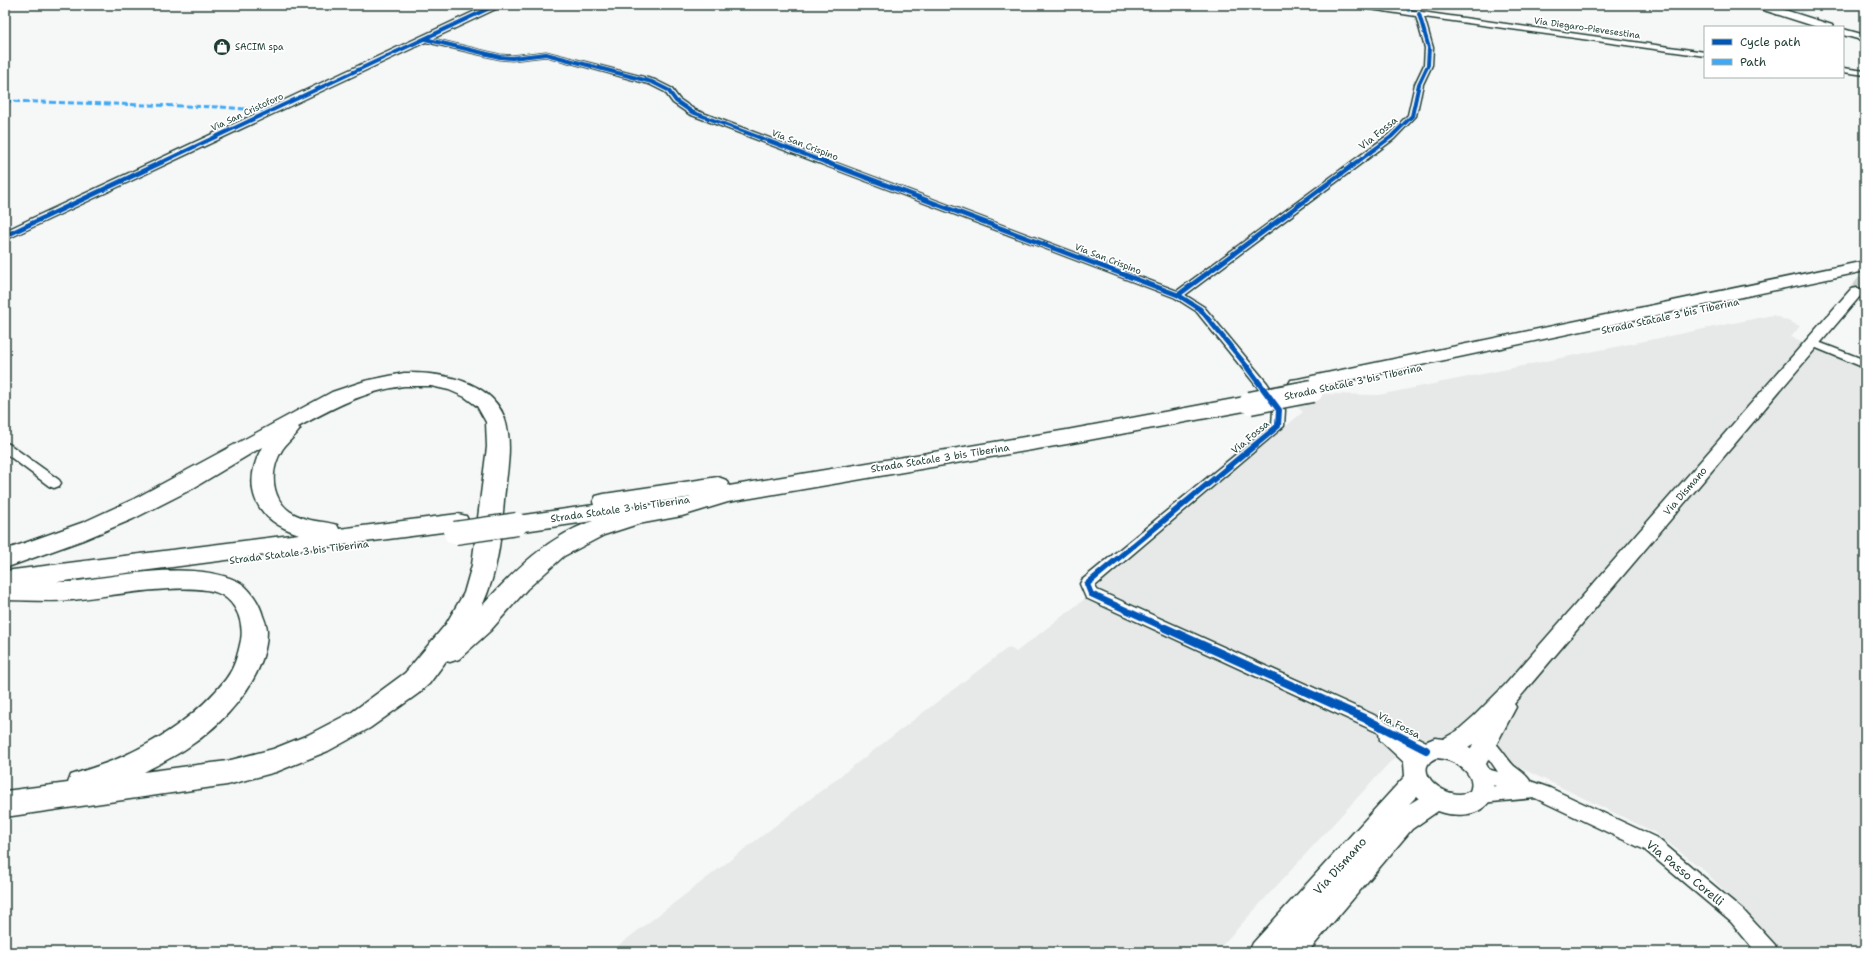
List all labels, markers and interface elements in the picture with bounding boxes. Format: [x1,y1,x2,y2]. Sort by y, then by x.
street label: Via Diegaro-Pievesestina [1533,15,1641,41]
legend [1704,26,1844,78]
text: Cycle path [1740,34,1801,50]
shop icon: SACIM spa [212,37,232,57]
place label: SACIM spa [235,41,284,53]
text: Path [1740,54,1766,70]
street label: Via San Cristoforo [209,90,285,134]
street label: Via Fossa [1356,113,1401,153]
street label: Via San Crispino [770,127,840,163]
street label: Via San Crispino [1073,241,1143,277]
street label: Strada Statale 3 bis Tiberina [1600,295,1741,337]
street label: Strada Statale 3 bis Tiberina [1283,361,1424,403]
street label: Via Fossa [1228,417,1272,457]
street label: Strada Statale 3 bis Tiberina [870,440,1011,475]
street label: Via Dismano [1660,464,1710,518]
street label: Strada Statale 3 bis Tiberina [549,493,691,525]
street label: Strada Statale 3 bis Tiberina [228,537,370,567]
street label: Via Fossa [1376,709,1423,742]
street label: Via Dismano [1310,834,1370,898]
street label: Via Passo Corelli [1643,837,1727,909]

